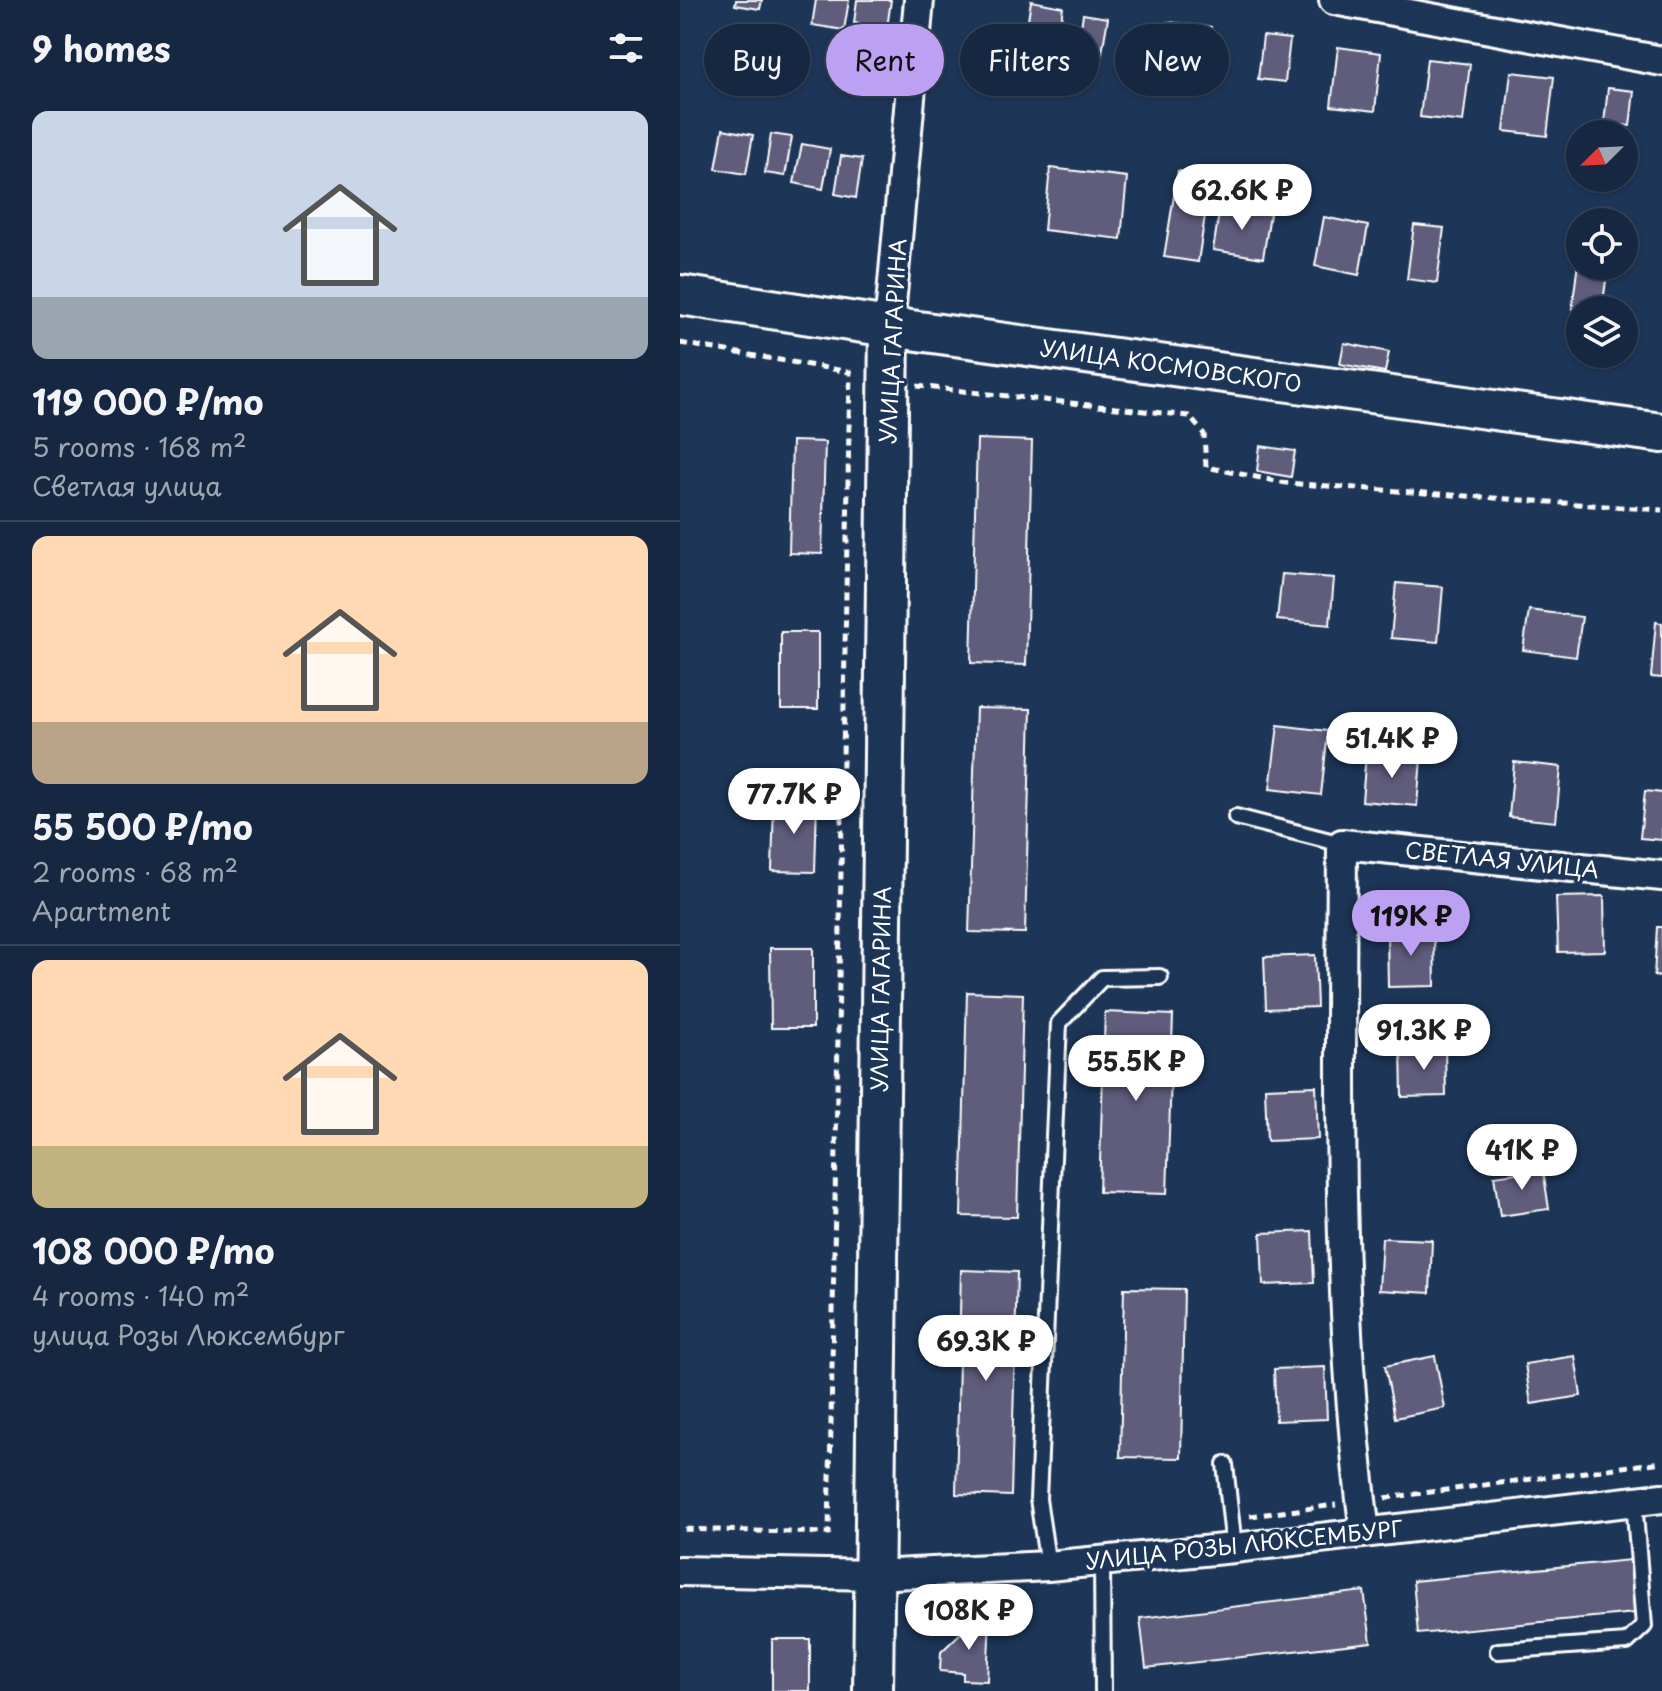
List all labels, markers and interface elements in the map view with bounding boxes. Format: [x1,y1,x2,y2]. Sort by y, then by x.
text: 9 homes [32,22,171,74]
chip: Buy [704,24,810,96]
chip: Rent [826,24,944,96]
chip: Filters [960,24,1099,96]
chip: New [1115,24,1229,96]
icon: filters [604,26,648,70]
north arrow [1566,120,1638,192]
map controls [1566,120,1638,368]
icon: home [268,163,412,307]
pin: 62.6K ₽ [1168,164,1316,232]
text: 62.6K ₽ [1191,170,1293,209]
button: locate [1566,208,1638,280]
street label: УЛИЦА ГАГАРИНА [870,237,913,444]
button: layers [1566,296,1638,368]
street label: УЛИЦА КОСМОВСКОГО [1038,330,1304,399]
text: 119 000 ₽/mo [32,375,264,427]
text: 5 rooms · 168 m² [32,427,247,466]
text: Светлая улица [32,466,222,505]
icon: home [268,588,412,732]
pin: 51.4K ₽ [1318,712,1466,780]
text: 51.4K ₽ [1344,718,1440,757]
pin: 77.7K ₽ [720,768,868,836]
text: 77.7K ₽ [746,774,842,813]
text: 55 500 ₽/mo [32,800,253,852]
street label: СВЕТЛАЯ УЛИЦА [1404,832,1601,885]
text: 2 rooms · 68 m² [32,852,238,891]
street label: УЛИЦА ГАГАРИНА [861,886,898,1092]
pin: 119K ₽ [1346,890,1476,958]
text: Apartment [32,891,171,930]
text: 119K ₽ [1370,896,1452,935]
pin: 91.3K ₽ [1350,1004,1498,1072]
text: 91.3K ₽ [1376,1010,1472,1049]
icon: home [268,1012,412,1156]
pin: 55.5K ₽ [1062,1035,1210,1103]
text: 55.5K ₽ [1086,1041,1186,1080]
pin: 41K ₽ [1466,1124,1578,1192]
text: 41K ₽ [1485,1130,1559,1169]
text: 108 000 ₽/mo [32,1224,275,1276]
text: 4 rooms · 140 m² [32,1276,250,1315]
text: улица Розы Люксембург [32,1315,344,1354]
pin: 69.3K ₽ [912,1315,1060,1383]
text: 69.3K ₽ [936,1321,1036,1360]
street label: УЛИЦА РОЗЫ ЛЮКСЕМБУРГ [1084,1510,1404,1577]
pin: 108K ₽ [904,1584,1034,1652]
text: 108K ₽ [923,1590,1015,1629]

